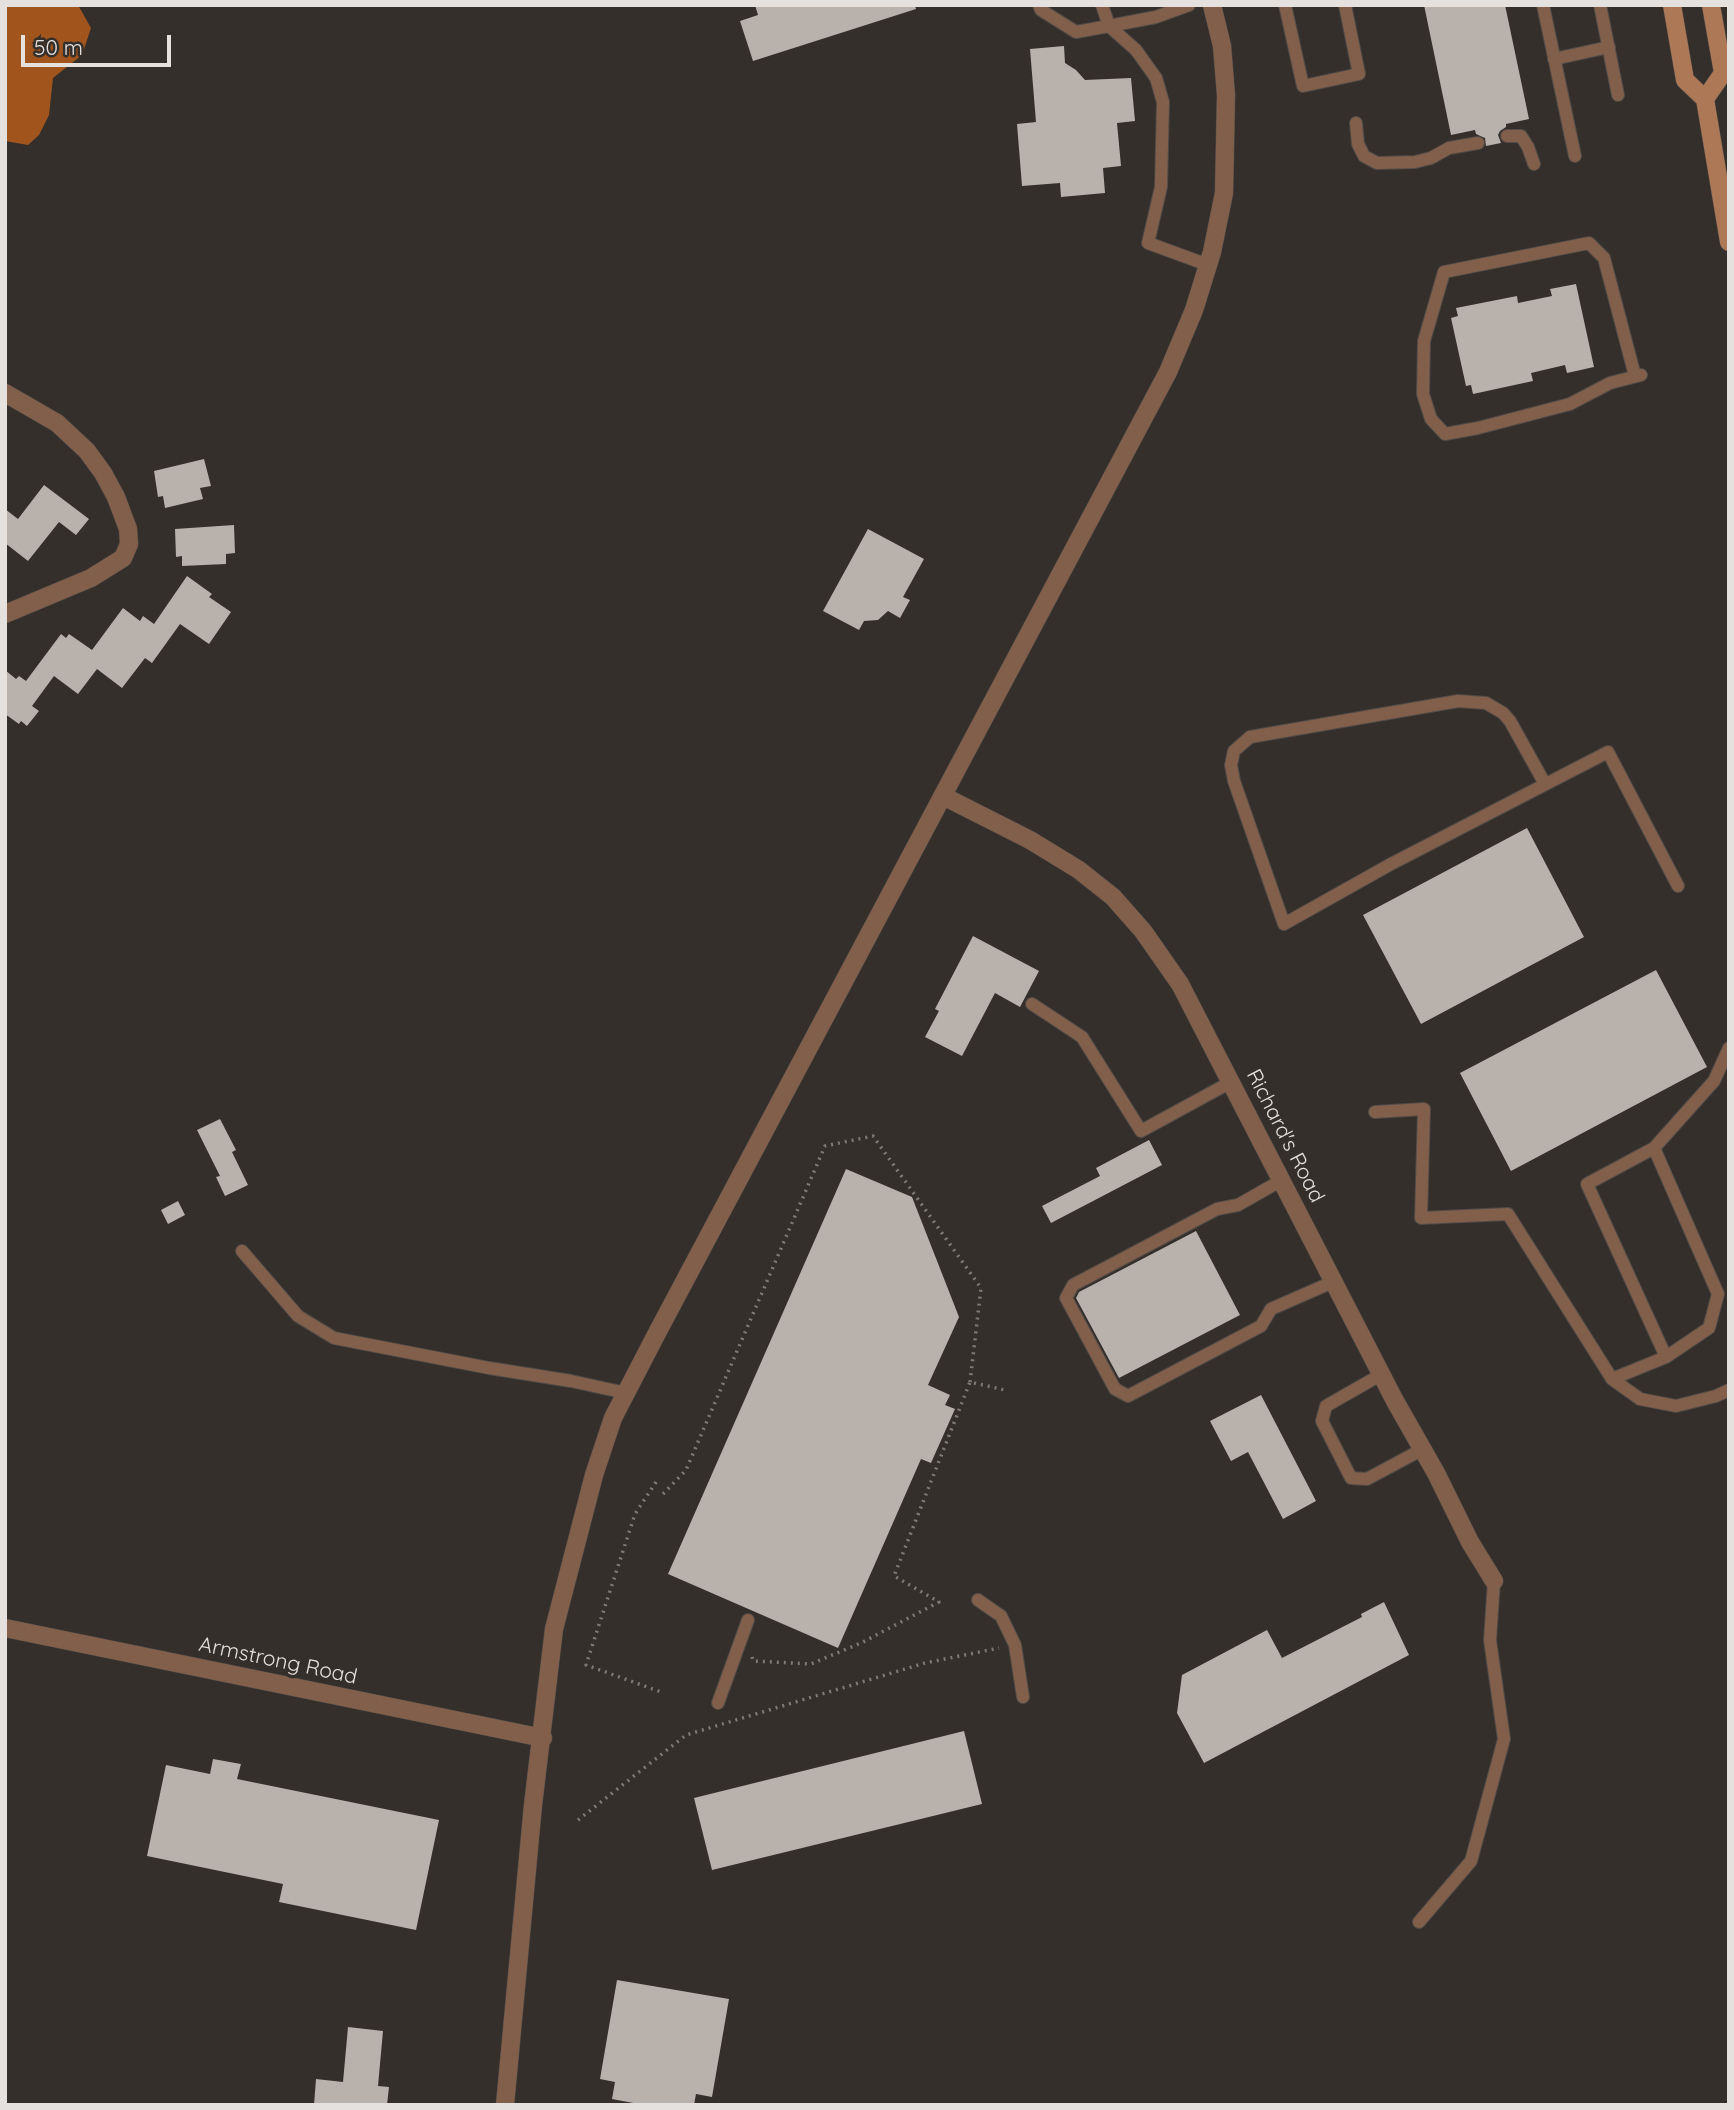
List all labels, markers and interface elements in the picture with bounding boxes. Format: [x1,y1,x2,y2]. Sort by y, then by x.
scale bar [24,21,175,65]
text: 50 m [34,34,83,60]
street label: Richard's Road [1241,1065,1329,1207]
street label: Armstrong Road [197,1632,359,1690]

